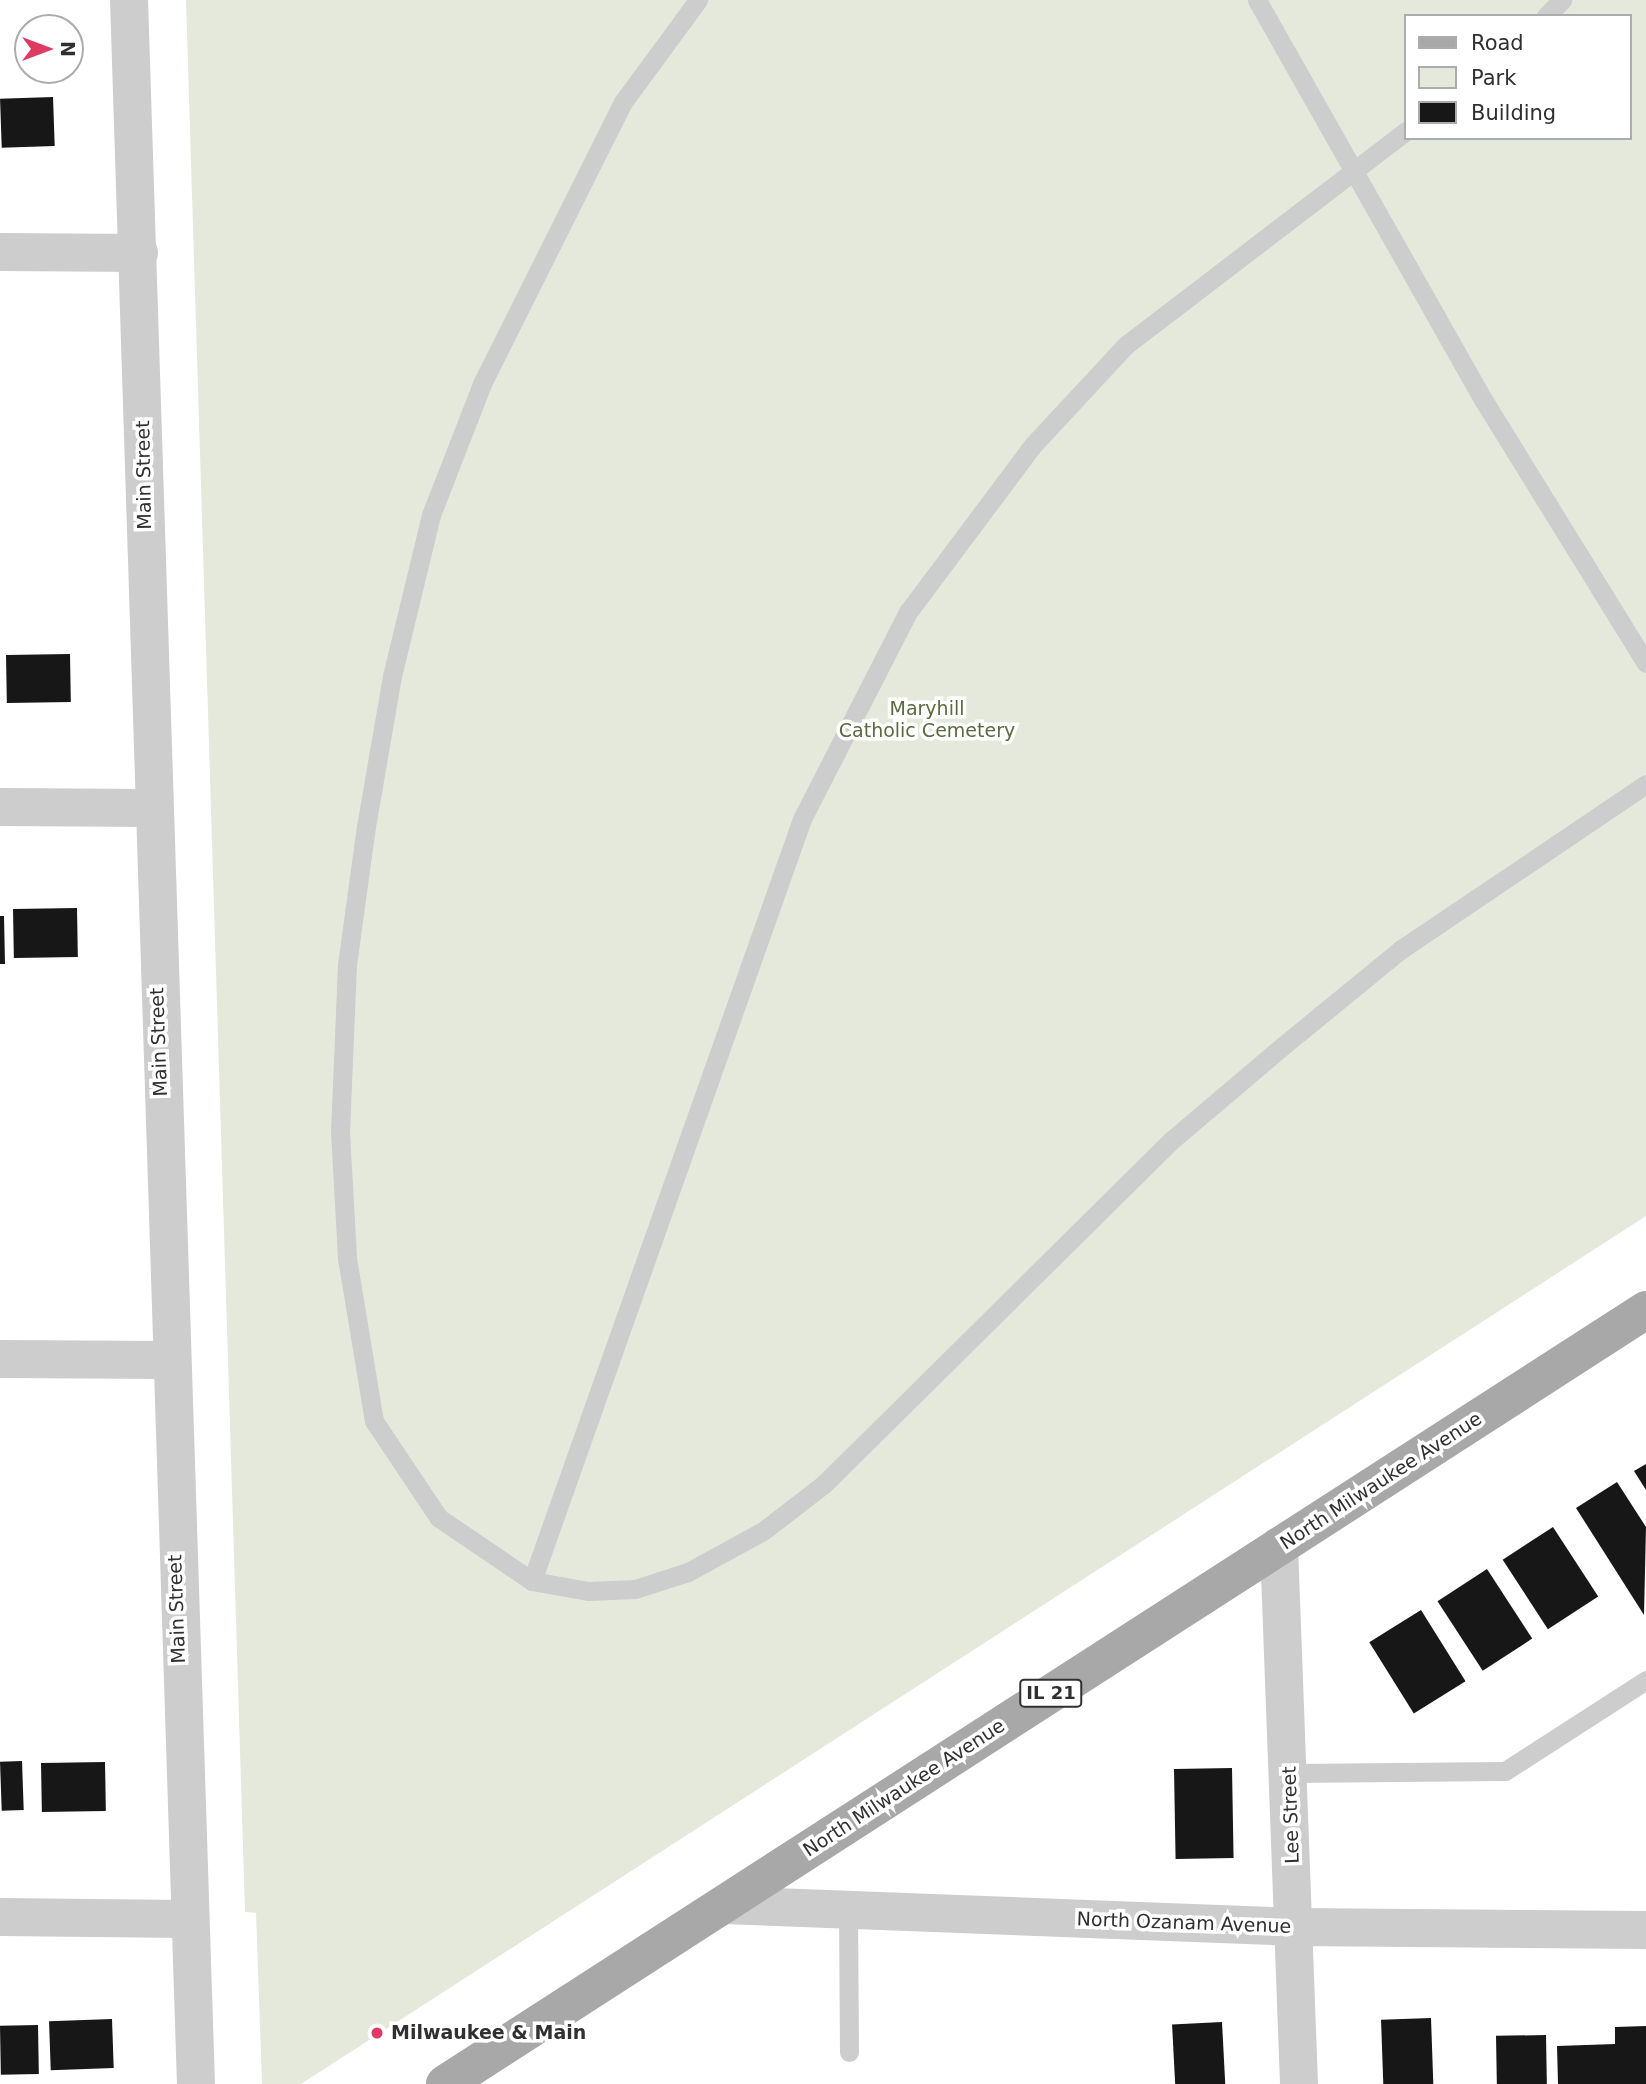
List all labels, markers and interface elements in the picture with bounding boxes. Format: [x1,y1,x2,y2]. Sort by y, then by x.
north arrow [14,14,84,84]
legend [1404,14,1632,140]
text: Road [1471,31,1524,55]
text: N [57,41,79,57]
text: Park [1471,66,1516,90]
text: Building [1471,101,1556,125]
street label: Main Street [132,420,156,530]
park label: Maryhill Catholic Cemetery [839,698,1015,742]
street label: Main Street [146,987,172,1097]
street label: North Milwaukee Avenue [1276,1407,1486,1555]
street label: Main Street [164,1554,190,1664]
road number: IL 21 [1018,1678,1084,1708]
street label: North Milwaukee Avenue [799,1714,1009,1862]
street label: Lee Street [1278,1766,1304,1864]
street label: North Ozanam Avenue [1076,1908,1292,1938]
place label: Milwaukee & Main [391,2022,586,2044]
marker: Milwaukee & Main [369,2025,385,2041]

